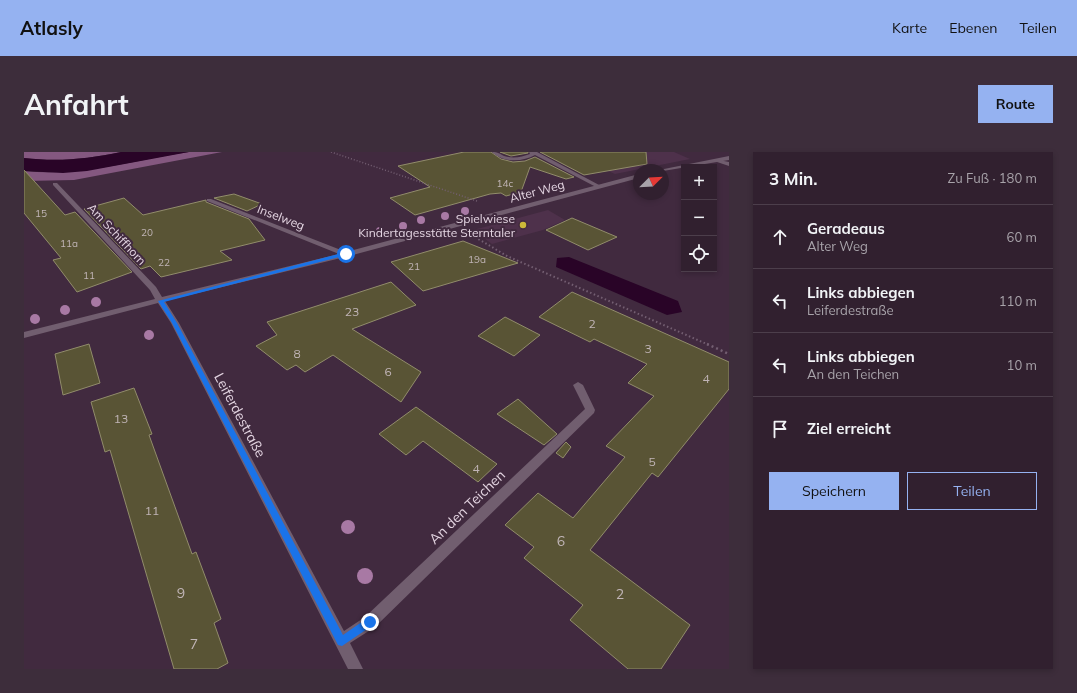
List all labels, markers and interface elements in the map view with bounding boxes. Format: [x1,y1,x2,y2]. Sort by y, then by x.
text: Atlasly [20,16,83,40]
text: Karte [892,19,927,37]
text: Ebenen [949,19,998,37]
text: Teilen [1020,19,1057,37]
button: Route [978,85,1053,123]
text: Anfahrt [24,87,129,122]
north arrow [633,164,669,200]
map controls [681,164,717,272]
button: + [681,164,717,200]
text: 3 Min. [769,168,818,189]
text: Zu Fuß · 180 m [948,170,1037,186]
street label: Alter Weg [508,176,566,206]
house number: 14c [497,177,514,190]
street label: Am Schiffhorn [85,200,149,268]
button: − [681,200,717,236]
street label: Inselweg [255,201,307,233]
house number: 15 [35,207,47,220]
place label: Spielwiese Kindertagesstätte Sterntaler [358,211,516,240]
text: Geradeaus [807,219,885,238]
marker: Spielwiese Kindertagesstätte Sterntaler [518,220,528,230]
house number: 20 [141,226,153,239]
icon: ahead [769,226,791,248]
text: 60 m [1007,229,1037,245]
button: locate [681,236,717,272]
house number: 11a [60,237,78,250]
text: Alter Weg [807,238,868,254]
route start [337,245,355,263]
house number: 19a [468,253,486,266]
house number: 22 [158,256,170,269]
house number: 21 [408,260,420,273]
house number: 11 [83,269,95,282]
text: Links abbiegen [807,283,915,302]
icon: left [769,290,791,312]
text: 110 m [999,293,1037,309]
text: Leiferdestraße [807,302,894,318]
house number: 23 [345,304,359,319]
house number: 2 [588,316,596,331]
house number: 3 [644,341,652,356]
house number: 8 [293,346,301,361]
text: Links abbiegen [807,347,915,366]
icon: left [769,354,791,376]
text: 10 m [1007,357,1037,373]
house number: 6 [384,364,392,379]
text: An den Teichen [807,366,899,382]
street label: Leiferdestraße [210,370,270,460]
house number: 4 [702,371,710,386]
house number: 13 [114,411,128,426]
icon: arrive [769,418,791,440]
text: Ziel erreicht [807,419,891,438]
house number: 5 [648,454,656,469]
house number: 4 [472,461,480,476]
street label: An den Teichen [425,466,509,548]
button: Speichern [769,472,899,510]
button: Teilen [907,472,1037,510]
house number: 11 [145,503,159,518]
house number: 6 [557,532,565,550]
house number: 9 [177,584,185,602]
house number: 2 [616,585,624,603]
route end [361,613,379,631]
house number: 7 [190,635,198,653]

